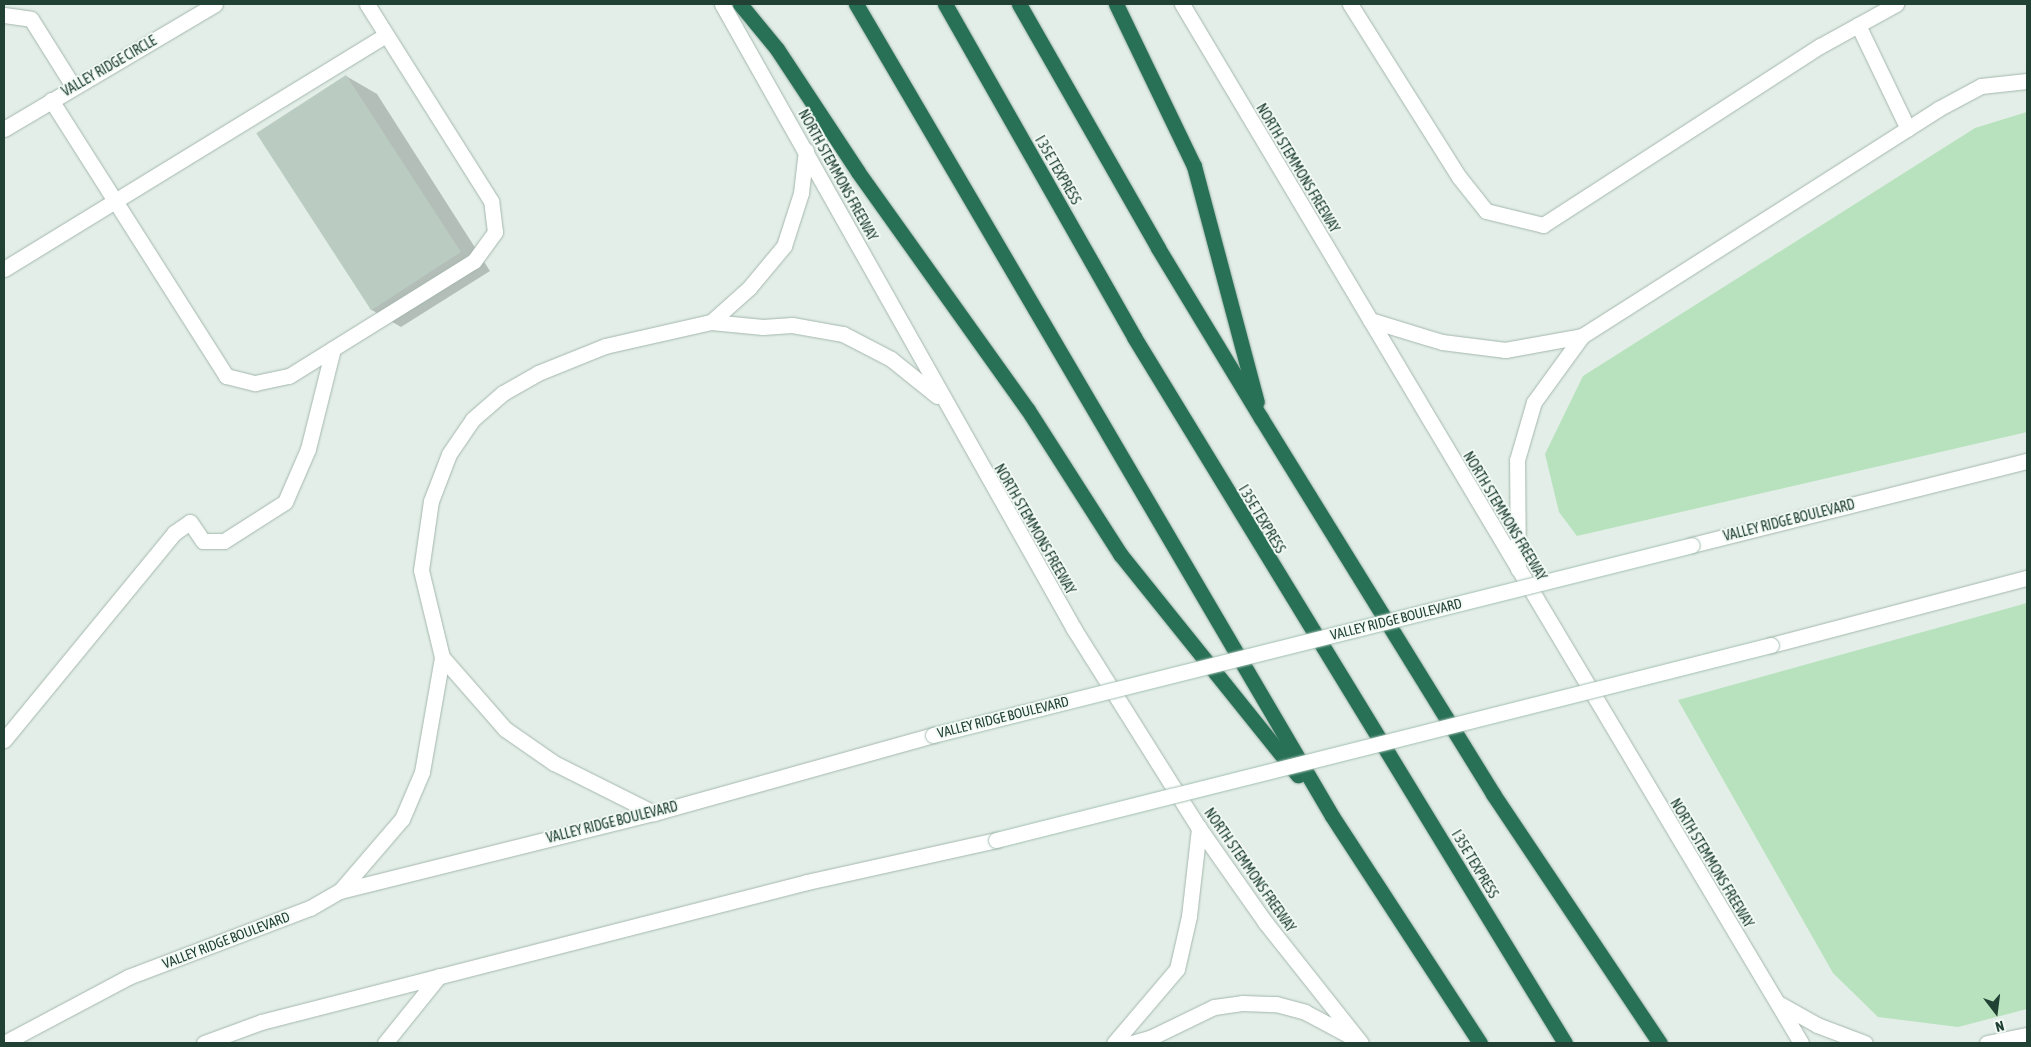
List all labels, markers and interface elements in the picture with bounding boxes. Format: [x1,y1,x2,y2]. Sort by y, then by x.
street label: VALLEY RIDGE CIRCLE [59,32,159,100]
street label: NORTH STEMMONS FREEWAY [1253,100,1343,236]
street label: NORTH STEMMONS FREEWAY [795,106,881,244]
street label: I 35E TEXPRESS [1032,133,1084,207]
street label: NORTH STEMMONS FREEWAY [1460,448,1550,584]
street label: NORTH STEMMONS FREEWAY [991,461,1079,597]
street label: I 35E TEXPRESS [1235,482,1289,556]
street label: VALLEY RIDGE BOULEVARD [1722,496,1856,544]
street label: VALLEY RIDGE BOULEVARD [1329,595,1463,643]
street label: VALLEY RIDGE BOULEVARD [936,693,1070,741]
street label: NORTH STEMMONS FREEWAY [1667,795,1757,931]
street label: VALLEY RIDGE BOULEVARD [545,798,679,846]
street label: NORTH STEMMONS FREEWAY [1201,805,1299,935]
street label: I 35E TEXPRESS [1448,827,1502,901]
street label: VALLEY RIDGE BOULEVARD [160,908,292,972]
north arrow [1971,987,2021,1037]
text: N [1994,1018,2006,1035]

